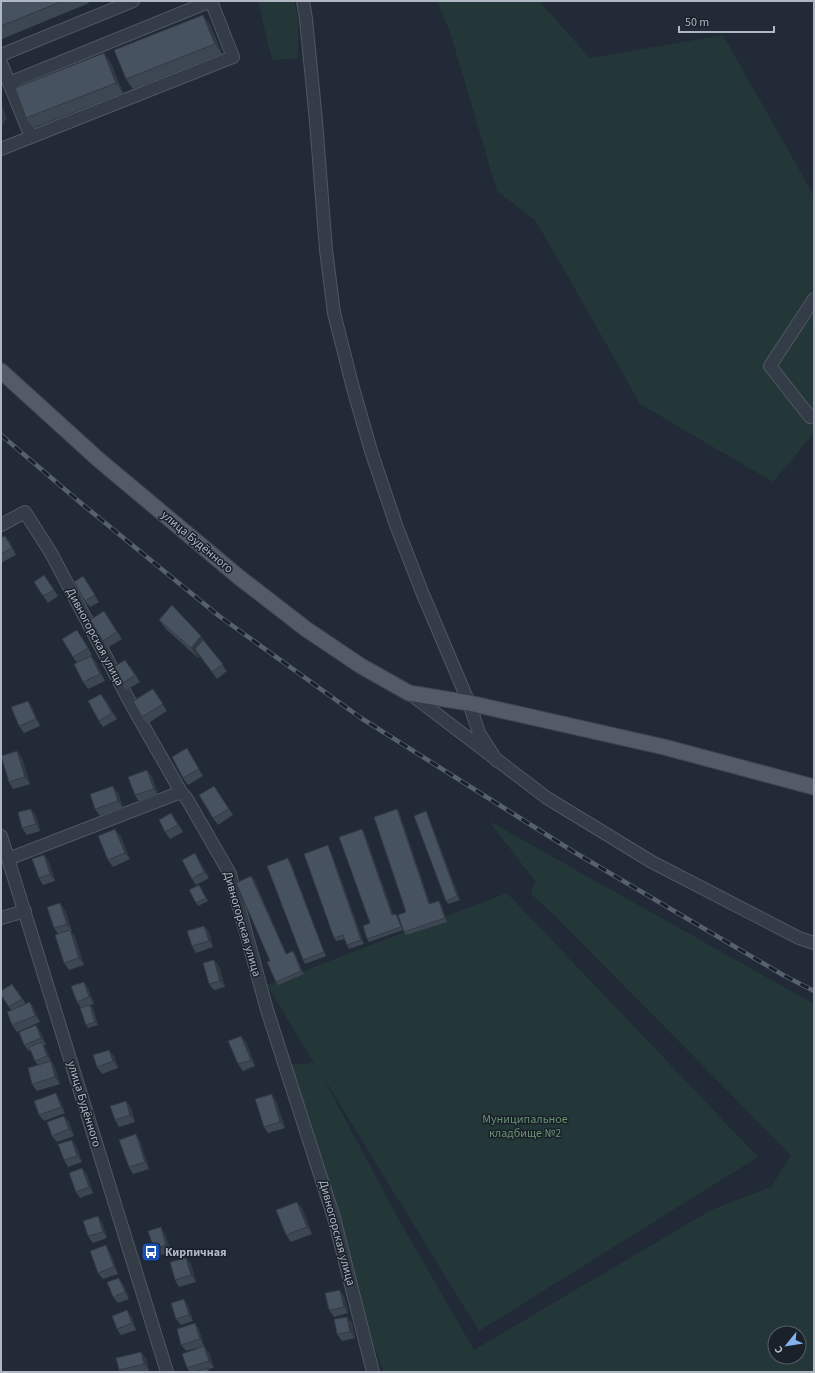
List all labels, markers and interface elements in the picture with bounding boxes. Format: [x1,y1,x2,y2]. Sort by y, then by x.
scale bar [679,8,774,34]
text: 50 m [685,14,709,31]
street label: улица Будённого [157,507,237,577]
street label: Дивногорская улица [62,585,128,689]
street label: Дивногорская улица [219,869,265,979]
street label: улица Будённого [63,1059,105,1149]
park label: Муниципальное кладбище №2 [482,1111,568,1142]
street label: Дивногорская улица [315,1178,359,1288]
bus stop icon: Кирпичная [140,1241,162,1263]
place label: Кирпичная [165,1244,227,1261]
north arrow [767,1325,807,1365]
text: С [770,1343,787,1356]

